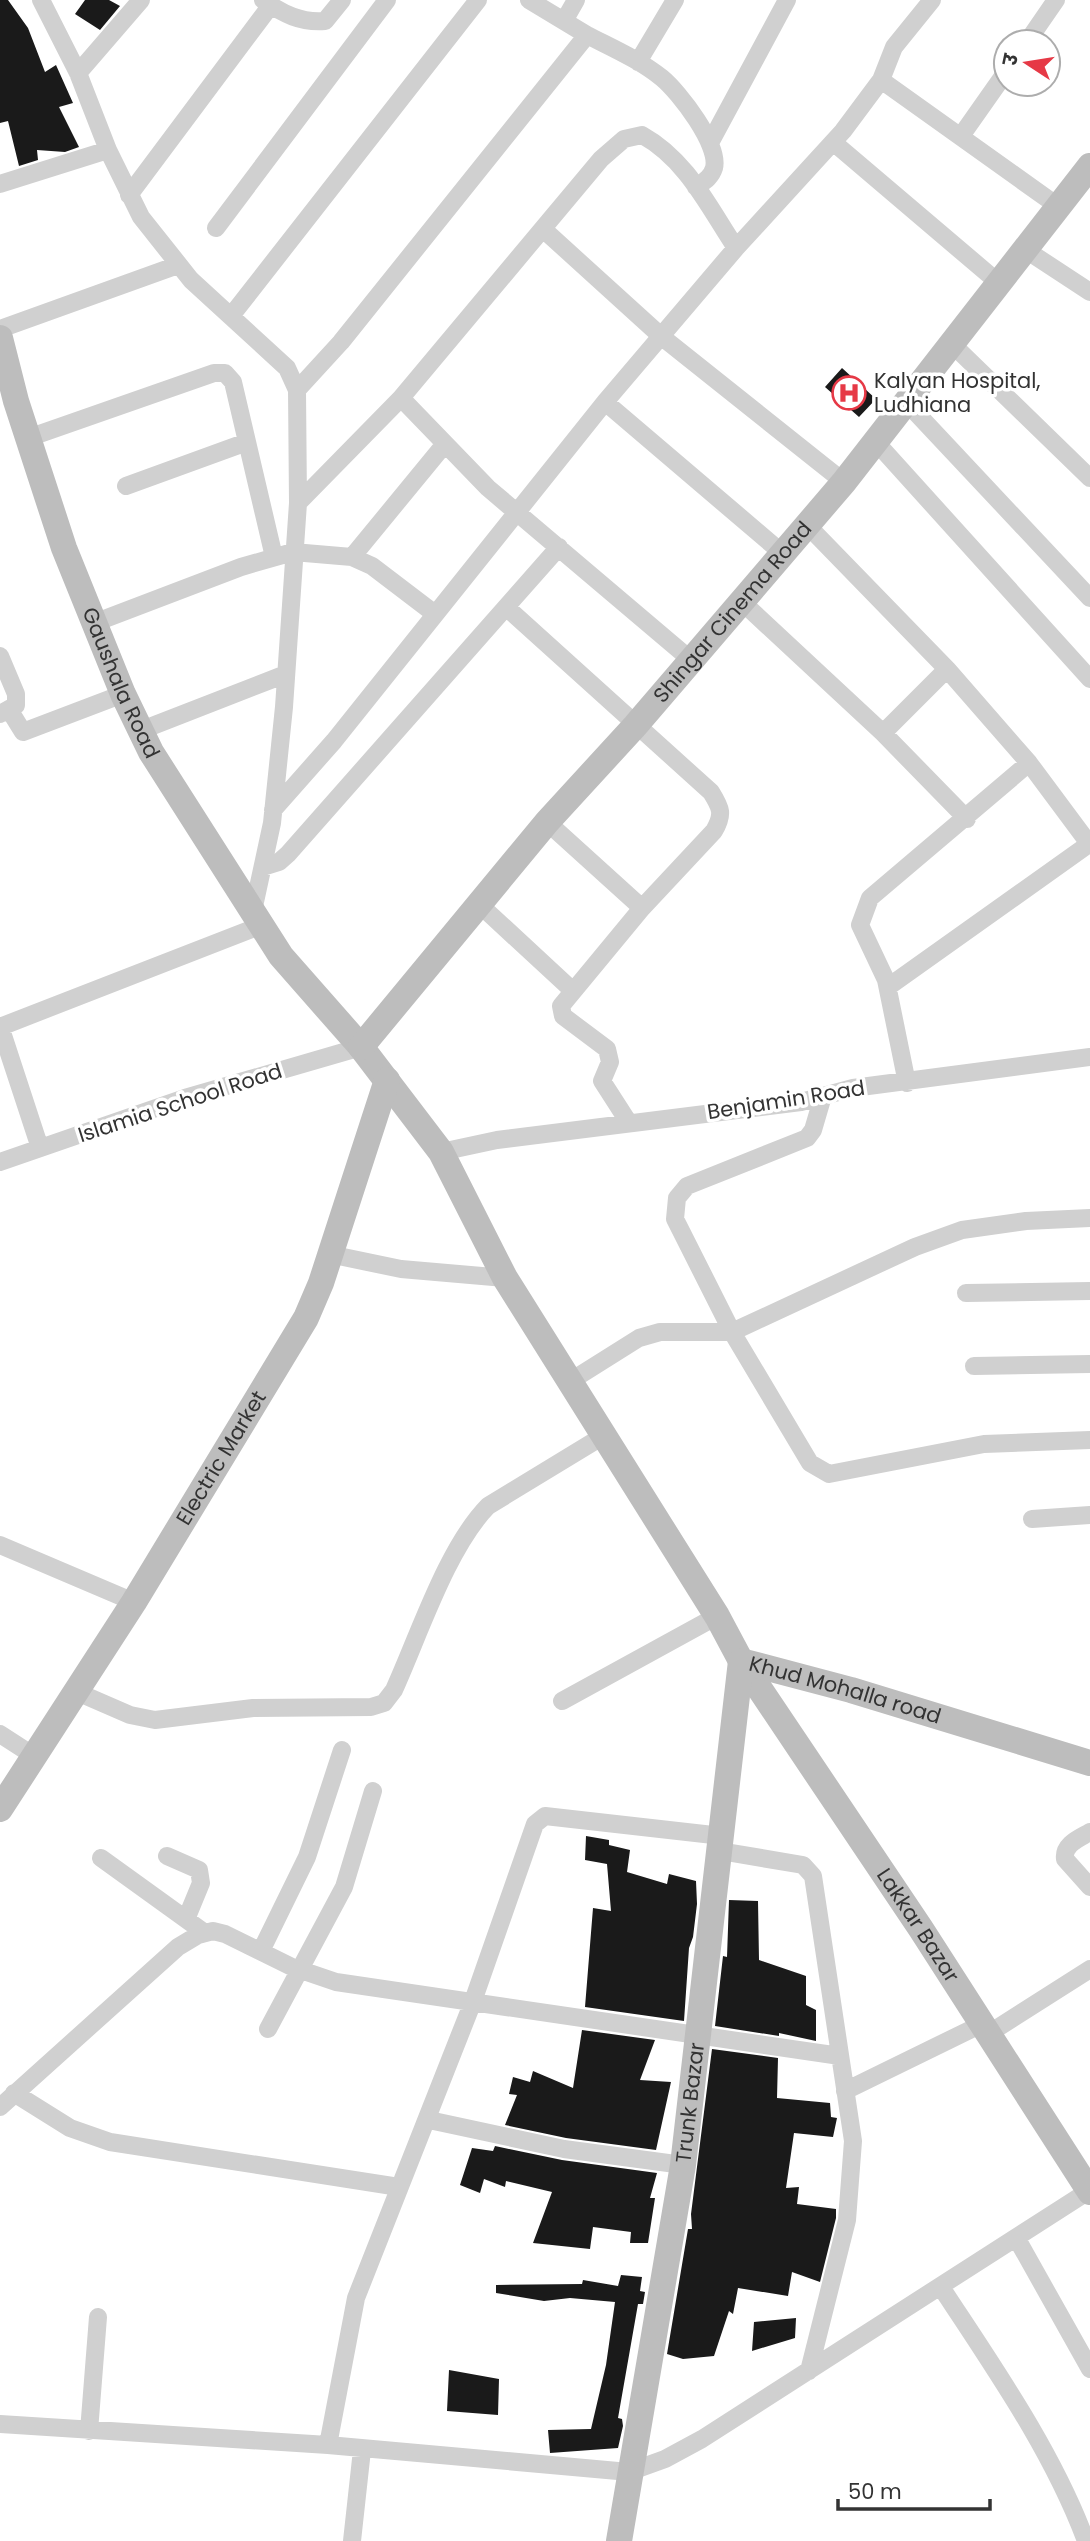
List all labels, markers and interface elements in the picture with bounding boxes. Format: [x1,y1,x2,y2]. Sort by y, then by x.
north arrow [992,28,1062,98]
text: उ [996,50,1025,69]
place label: Kalyan Hospital, Ludhiana [874,366,1040,419]
hospital icon: Kalyan Hospital, Ludhiana [830,374,868,412]
street label: Shingar Cinema Road [646,515,818,709]
street label: Gaushala Road [75,603,167,763]
street label: Islamia School Road [74,1056,286,1149]
street label: Benjamin Road [705,1073,867,1126]
street label: Electric Market [169,1385,273,1530]
street label: Khud Mohalla road [746,1649,945,1731]
street label: Lakkar Bazar [870,1862,967,1988]
street label: Trunk Bazar [668,2041,711,2165]
scale bar [838,2468,990,2512]
text: 50 m [848,2477,902,2506]

